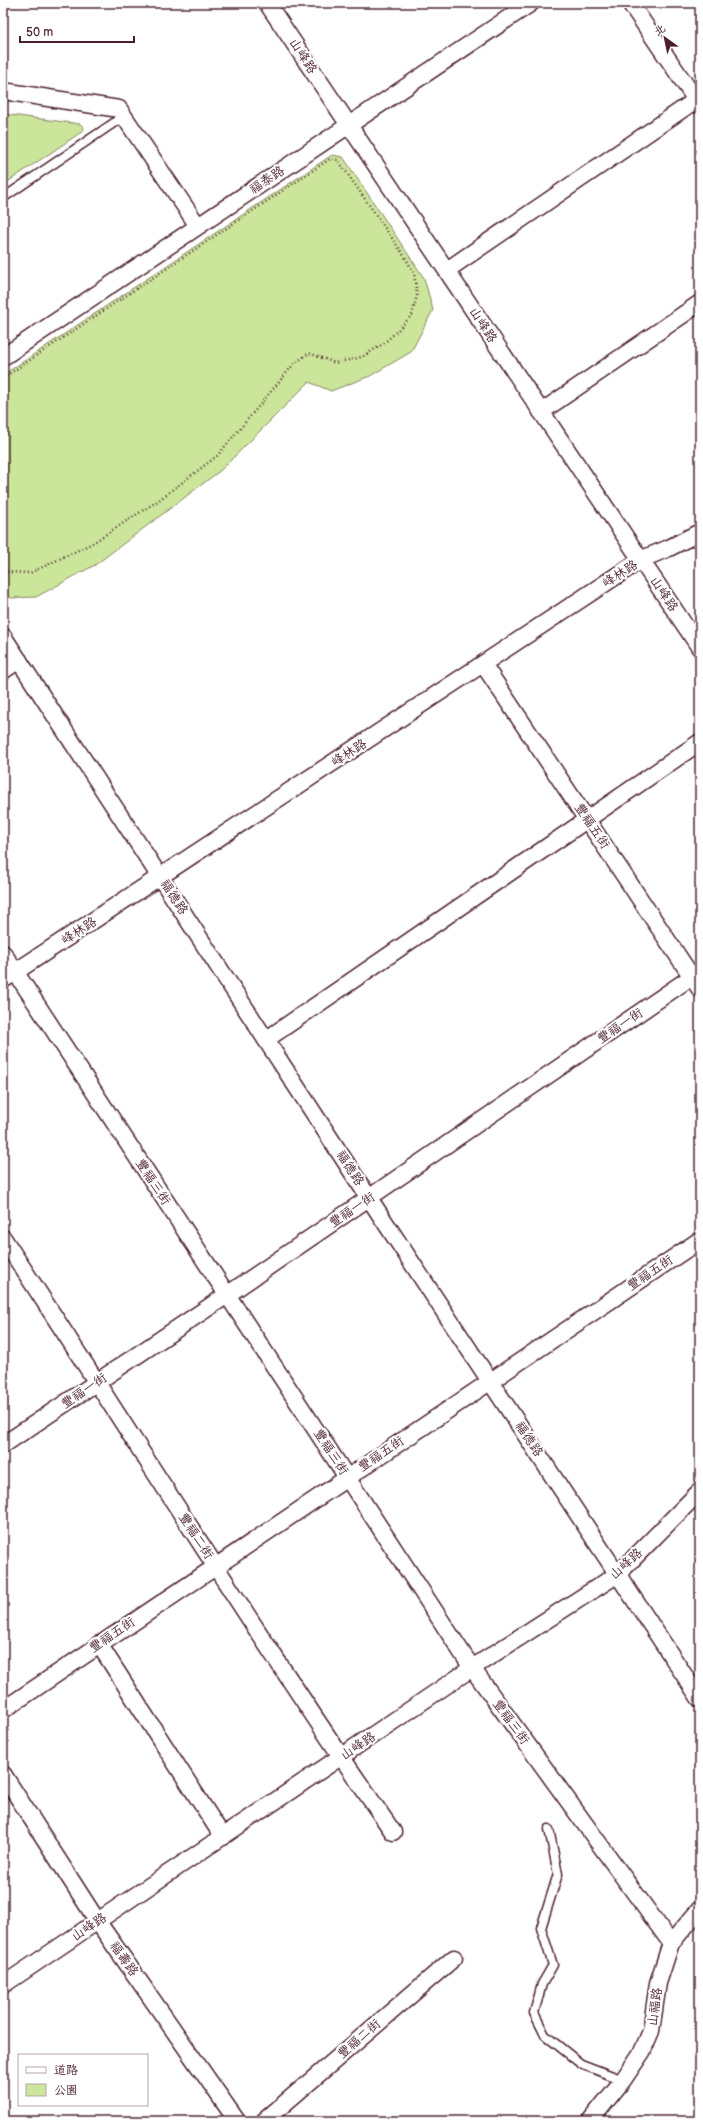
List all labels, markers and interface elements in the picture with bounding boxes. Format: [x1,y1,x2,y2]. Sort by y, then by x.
scale bar [20,18,134,44]
north arrow [645,18,685,58]
text: 北 [652,22,668,38]
text: 50 m [26,25,53,40]
street label: 山峰路 [286,35,320,77]
street label: 福泰路 [246,162,288,198]
street label: 山峰路 [466,304,500,346]
street label: 峰林路 [599,557,641,591]
street label: 山峰路 [646,573,682,615]
street label: 峰林路 [328,736,370,770]
street label: 豐福五街 [571,800,613,852]
street label: 福德路 [157,876,191,918]
street label: 峰林路 [58,914,100,948]
street label: 豐福一街 [594,1005,646,1047]
street label: 福德路 [333,1147,367,1189]
street label: 豐福三街 [132,1156,174,1208]
street label: 豐福一街 [326,1189,378,1231]
street label: 豐福五街 [624,1252,676,1294]
street label: 豐福一街 [58,1370,110,1412]
street label: 福德路 [511,1418,547,1460]
street label: 豐福三街 [310,1426,352,1478]
street label: 豐福五街 [355,1433,407,1475]
street label: 豐福二街 [175,1510,217,1562]
street label: 山峰路 [606,1545,646,1583]
street label: 豐福五街 [86,1614,138,1656]
street label: 豐福三街 [489,1696,533,1748]
street label: 山峰路 [337,1728,379,1764]
street label: 山峰路 [68,1909,110,1945]
street label: 福壽路 [106,1938,142,1980]
street label: 山福路 [644,1987,666,2027]
street label: 豐福二街 [334,2016,384,2062]
legend [18,2054,148,2106]
text: 道路 [54,2063,78,2078]
text: 公園 [54,2083,78,2098]

